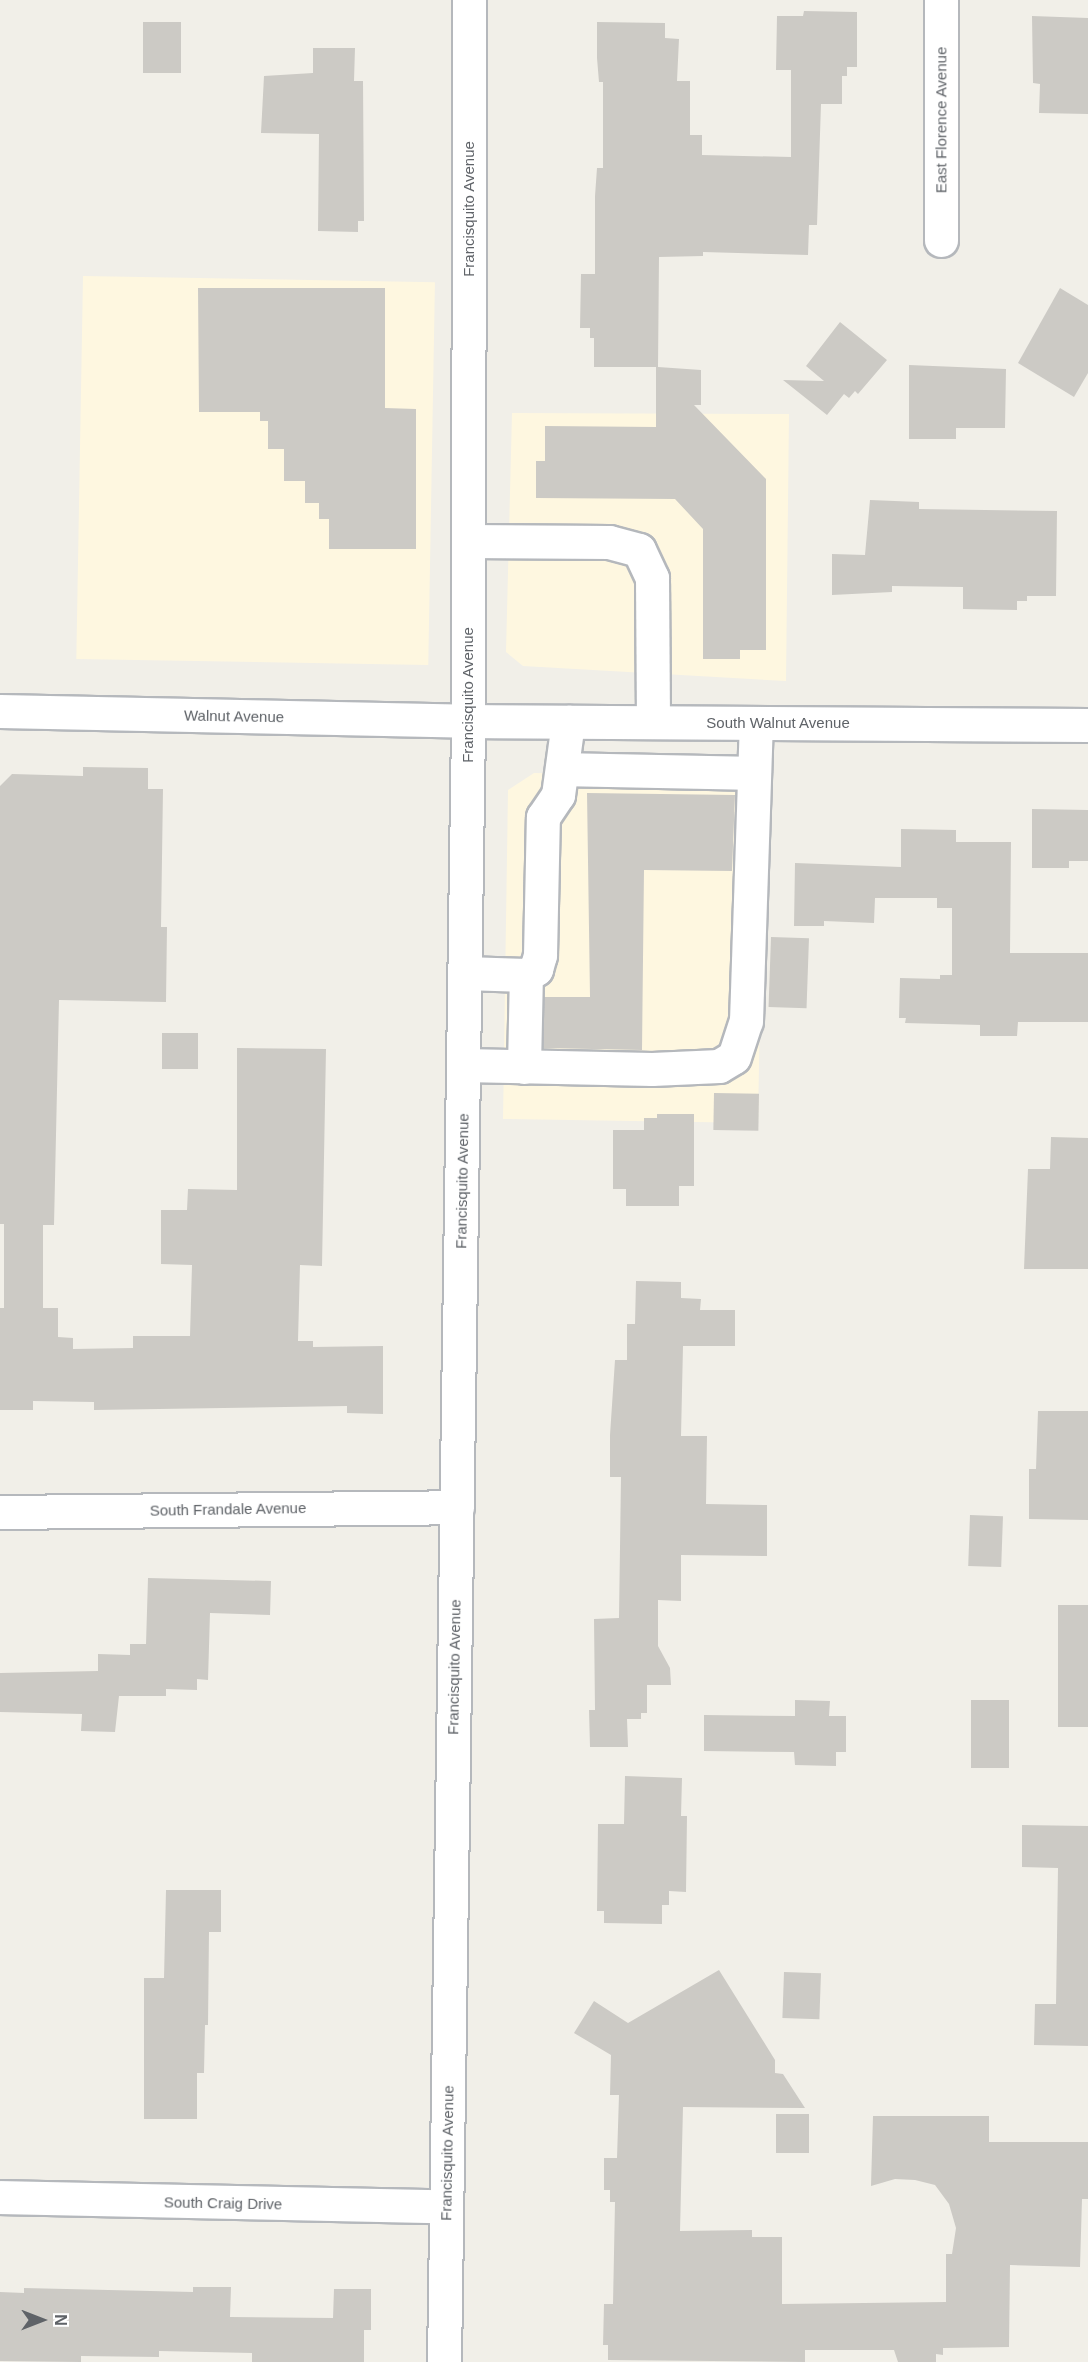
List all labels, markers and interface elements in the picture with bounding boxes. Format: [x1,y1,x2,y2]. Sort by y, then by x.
street label: East Florence Avenue [932,46,950,194]
street label: Francisquito Avenue [460,141,478,277]
street label: Francisquito Avenue [459,627,477,763]
street label: Walnut Avenue [183,706,285,726]
street label: South Walnut Avenue [706,714,850,732]
street label: Francisquito Avenue [452,1113,472,1249]
street label: South Frandale Avenue [149,1499,307,1519]
street label: Francisquito Avenue [444,1599,464,1735]
street label: Francisquito Avenue [437,2085,457,2221]
street label: South Craig Drive [164,2193,282,2213]
north arrow [12,2290,72,2350]
text: N [52,2314,69,2326]

